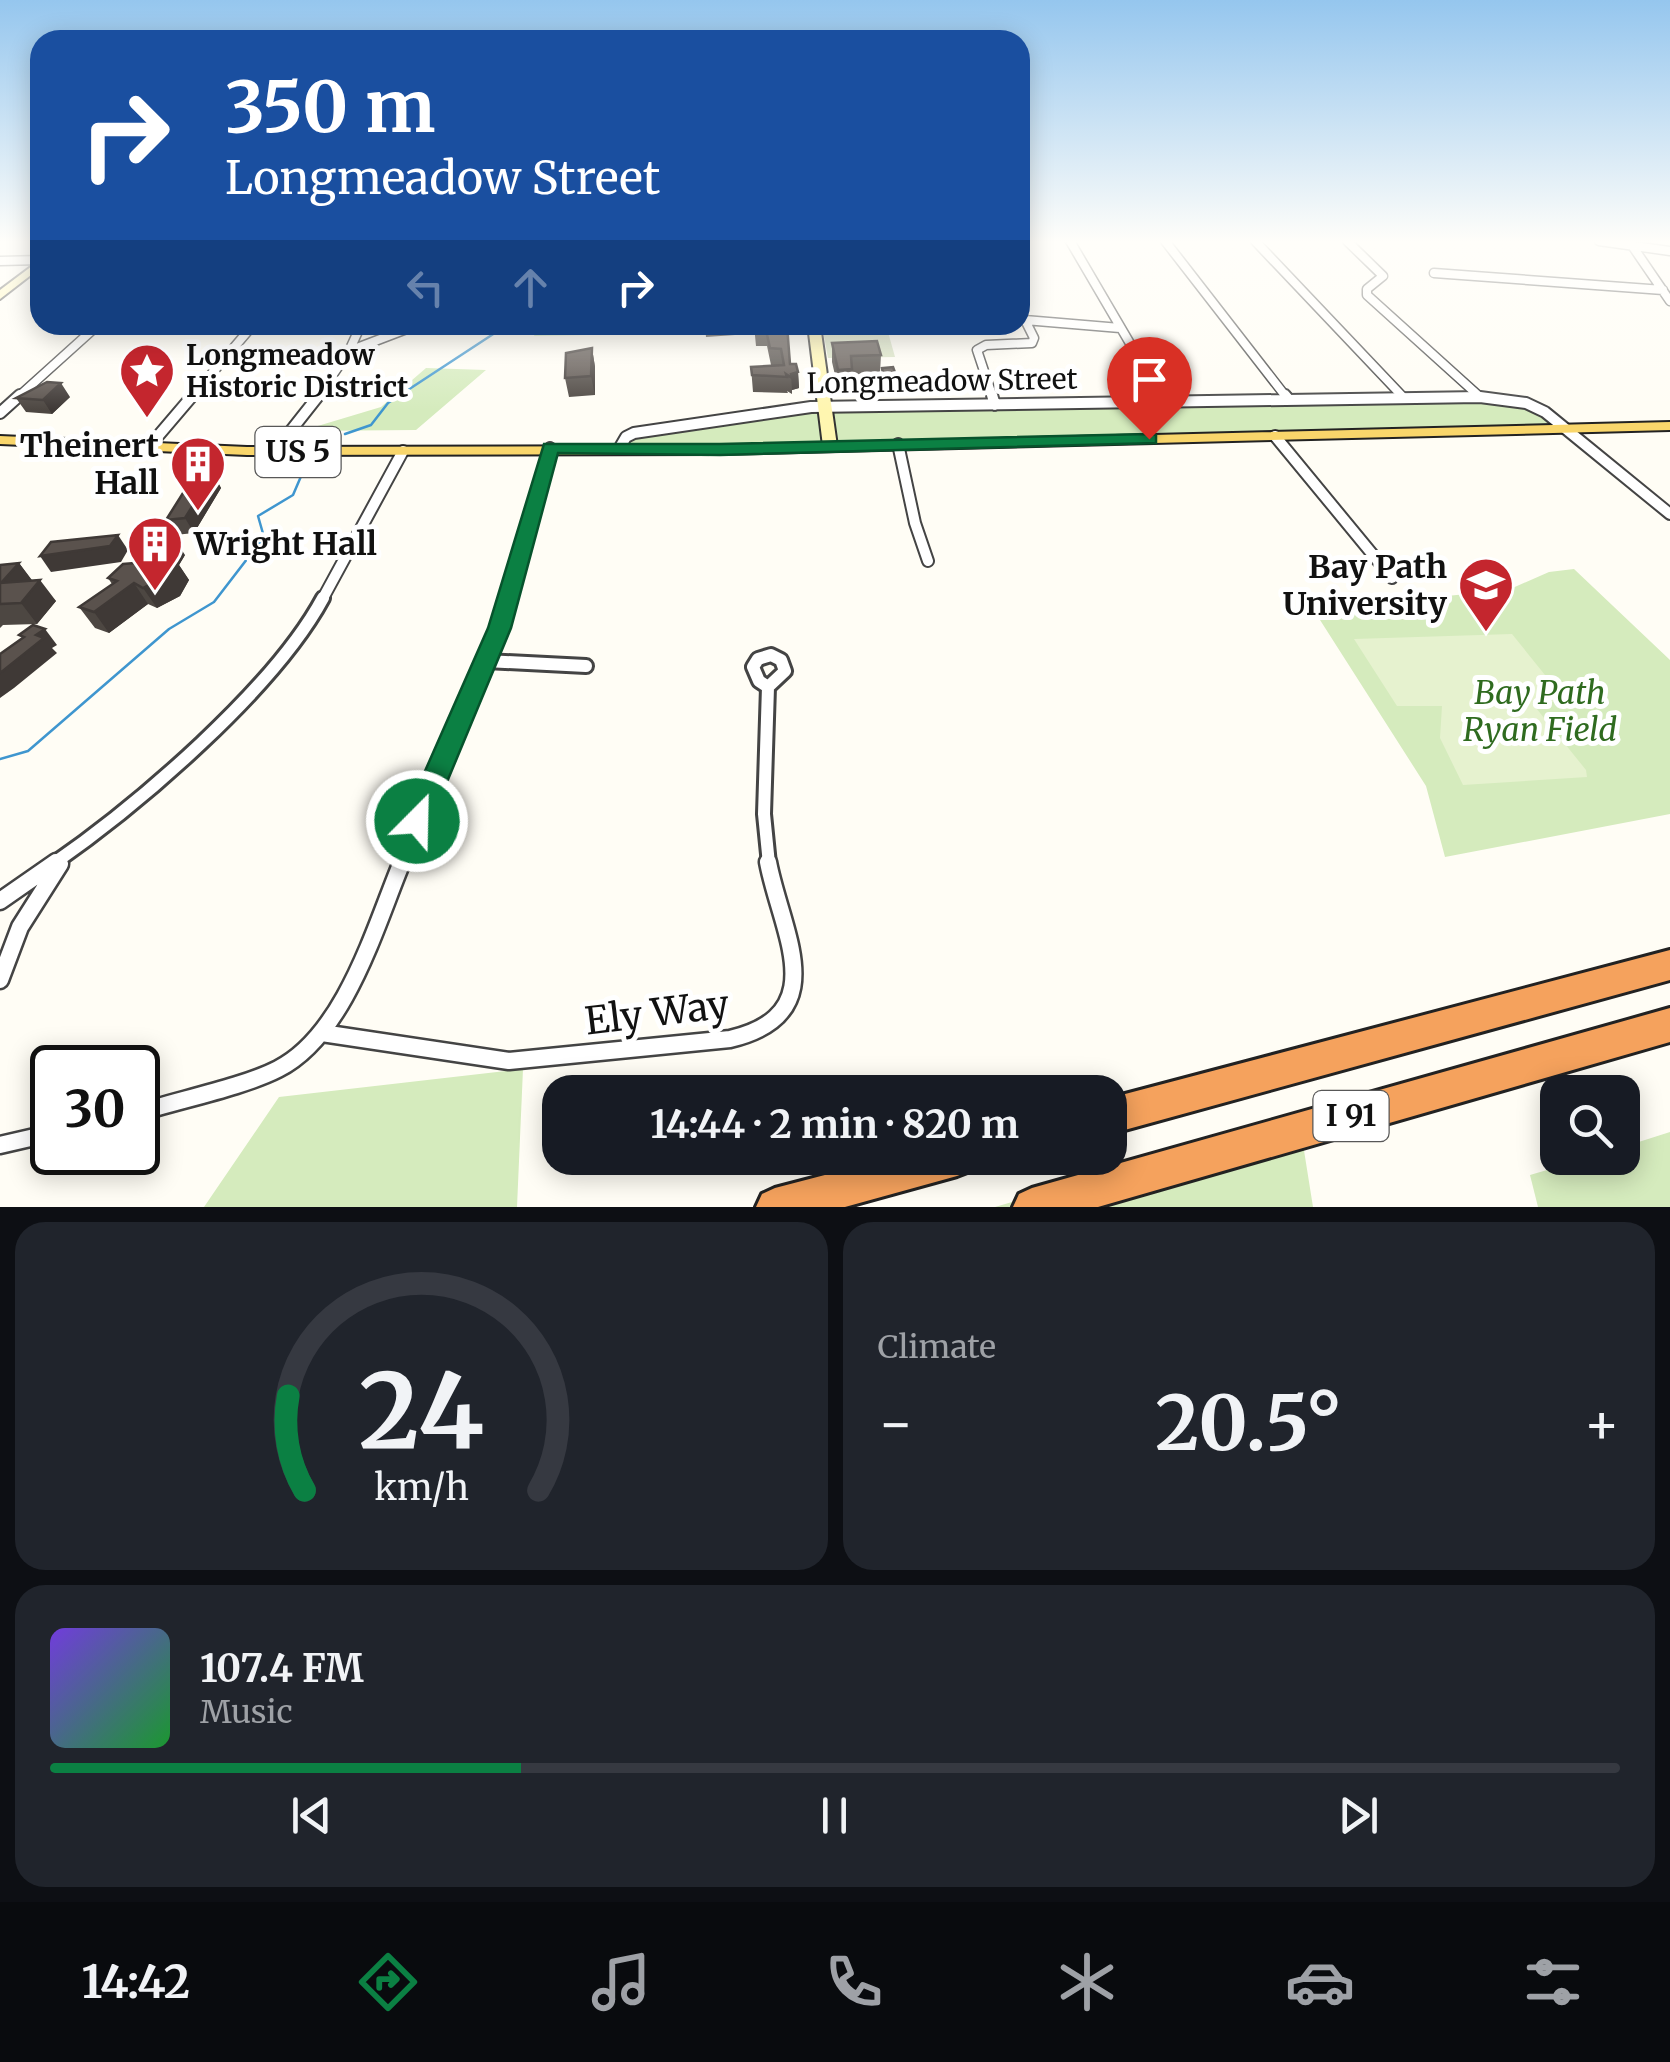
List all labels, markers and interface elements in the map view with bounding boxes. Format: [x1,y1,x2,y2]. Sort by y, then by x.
text: 350 m [225,63,435,151]
icon: right [60,70,190,200]
text: Longmeadow Street [225,150,660,206]
icon: left [398,260,453,315]
icon: ahead [503,260,558,315]
icon: right [608,260,663,315]
place label: Longmeadow Historic District [186,337,408,405]
pin [1107,337,1192,440]
place icon: Longmeadow Historic District [117,341,177,420]
icon: arrive [1122,352,1177,407]
street label: Longmeadow Street [806,361,1078,401]
place label: Theinert Hall [20,426,159,503]
road number: US 5 [256,427,340,477]
building icon: Theinert Hall [168,434,228,513]
building icon: Wright Hall [125,514,185,593]
place label: Wright Hall [193,524,377,564]
place label: Bay Path University [1283,547,1448,624]
school or university icon: Bay Path University [1456,555,1516,634]
park label: Bay Path Ryan Field [1463,673,1617,750]
position arrow [365,769,469,873]
street label: Ely Way [582,980,732,1045]
speed limit sign: 30 [30,1045,160,1175]
map controls [1540,1075,1640,1175]
button: search [1540,1075,1640,1175]
road number: I 91 [1314,1091,1388,1141]
text: 14:44 · 2 min · 820 m [650,1101,1019,1148]
text: Climate [878,1327,996,1367]
text: 24 [359,1346,484,1476]
text: 20.5° [1155,1376,1342,1470]
text: − [878,1389,914,1458]
text: + [1583,1389,1620,1458]
text: km/h [374,1465,469,1510]
text: 107.4 FM [200,1645,364,1692]
text: Music [200,1692,293,1732]
icon: previous [284,1788,339,1843]
icon: pause [807,1788,862,1843]
icon: next [1331,1788,1386,1843]
icon: directions [353,1947,423,2017]
icon: music [586,1947,656,2017]
icon: phone [819,1947,889,2017]
icon: climate [1052,1947,1122,2017]
icon: car [1285,1947,1355,2017]
icon: filters [1518,1947,1588,2017]
text: 14:42 [82,1954,190,2010]

